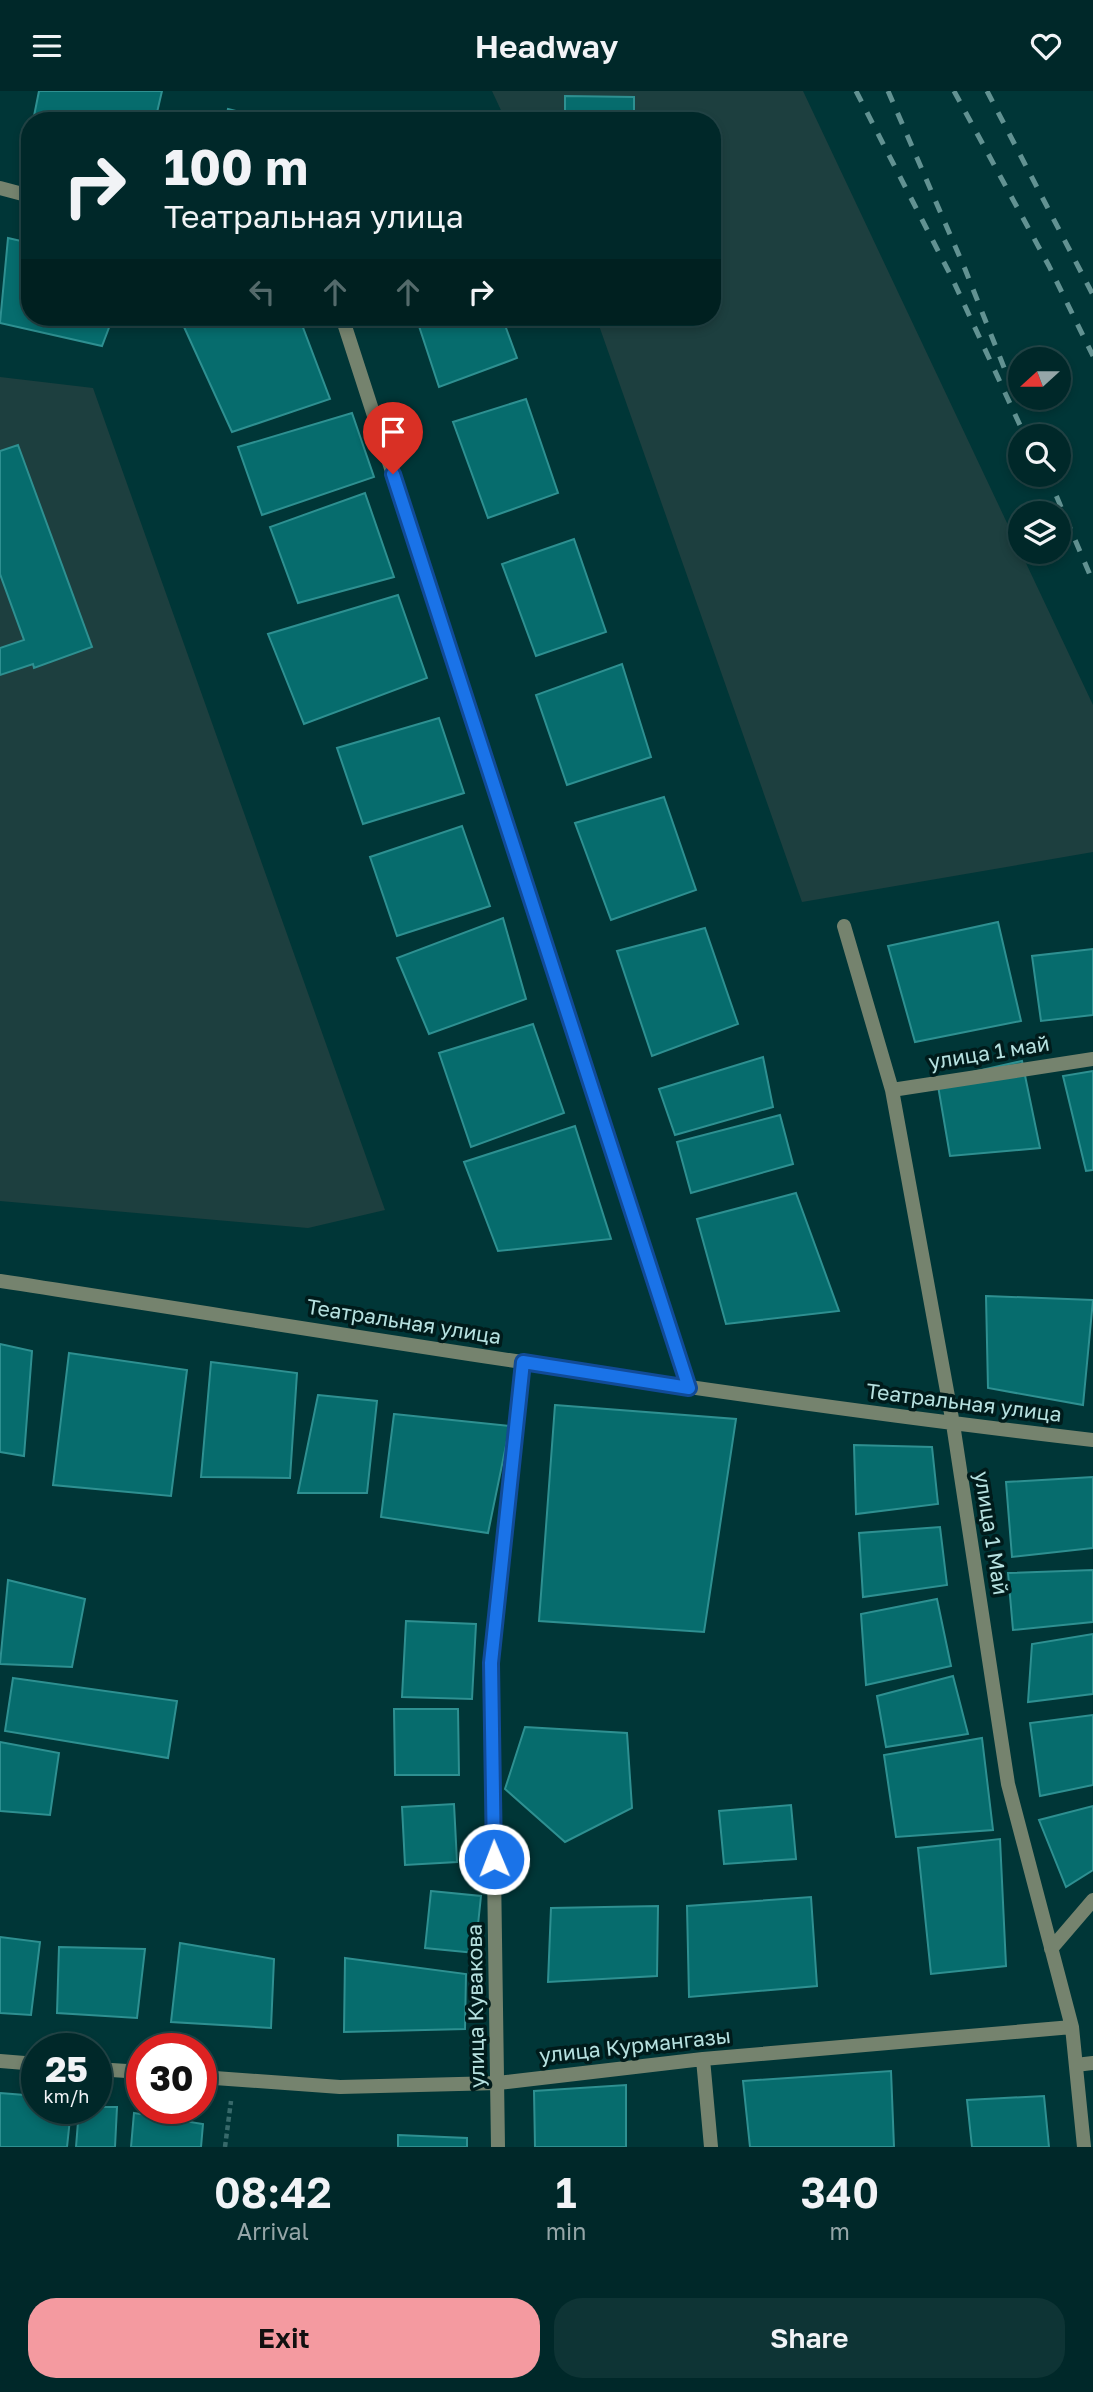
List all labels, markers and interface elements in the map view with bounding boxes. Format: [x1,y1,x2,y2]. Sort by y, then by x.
icon: menu [28,27,66,65]
text: Headway [475,27,618,65]
icon: heart [1027,27,1065,65]
text: 100 m [164,137,308,196]
icon: right [49,140,140,231]
text: Театральная улица [164,197,464,235]
icon: left [243,273,281,311]
icon: ahead [316,273,354,311]
icon: ahead [389,273,427,311]
icon: right [462,273,500,311]
north arrow [1008,347,1071,409]
map controls [1008,347,1071,564]
pin [363,402,423,474]
icon: arrive [374,413,412,451]
button: search [1008,424,1071,487]
button: layers [1008,501,1071,564]
street label: улица 1 май [927,1030,1051,1074]
street label: Театральная улица [305,1293,503,1349]
street label: Театральная улица [865,1377,1063,1427]
street label: улица 1 Май [969,1469,1015,1597]
position arrow [457,1822,531,1896]
street label: улица Кувакова [461,1924,489,2088]
street label: улица Курмангазы [538,2022,732,2068]
speed limit sign: 30 [126,2033,217,2124]
text: 25 [45,2048,88,2090]
text: km/h [44,2085,89,2107]
text: 08:42 [214,2167,332,2217]
text: 1 [556,2167,577,2217]
text: 340 [800,2167,879,2217]
text: Arrival [237,2217,309,2245]
text: min [546,2217,586,2245]
text: m [830,2217,850,2245]
button: Exit [28,2298,540,2378]
button: Share [554,2298,1065,2378]

